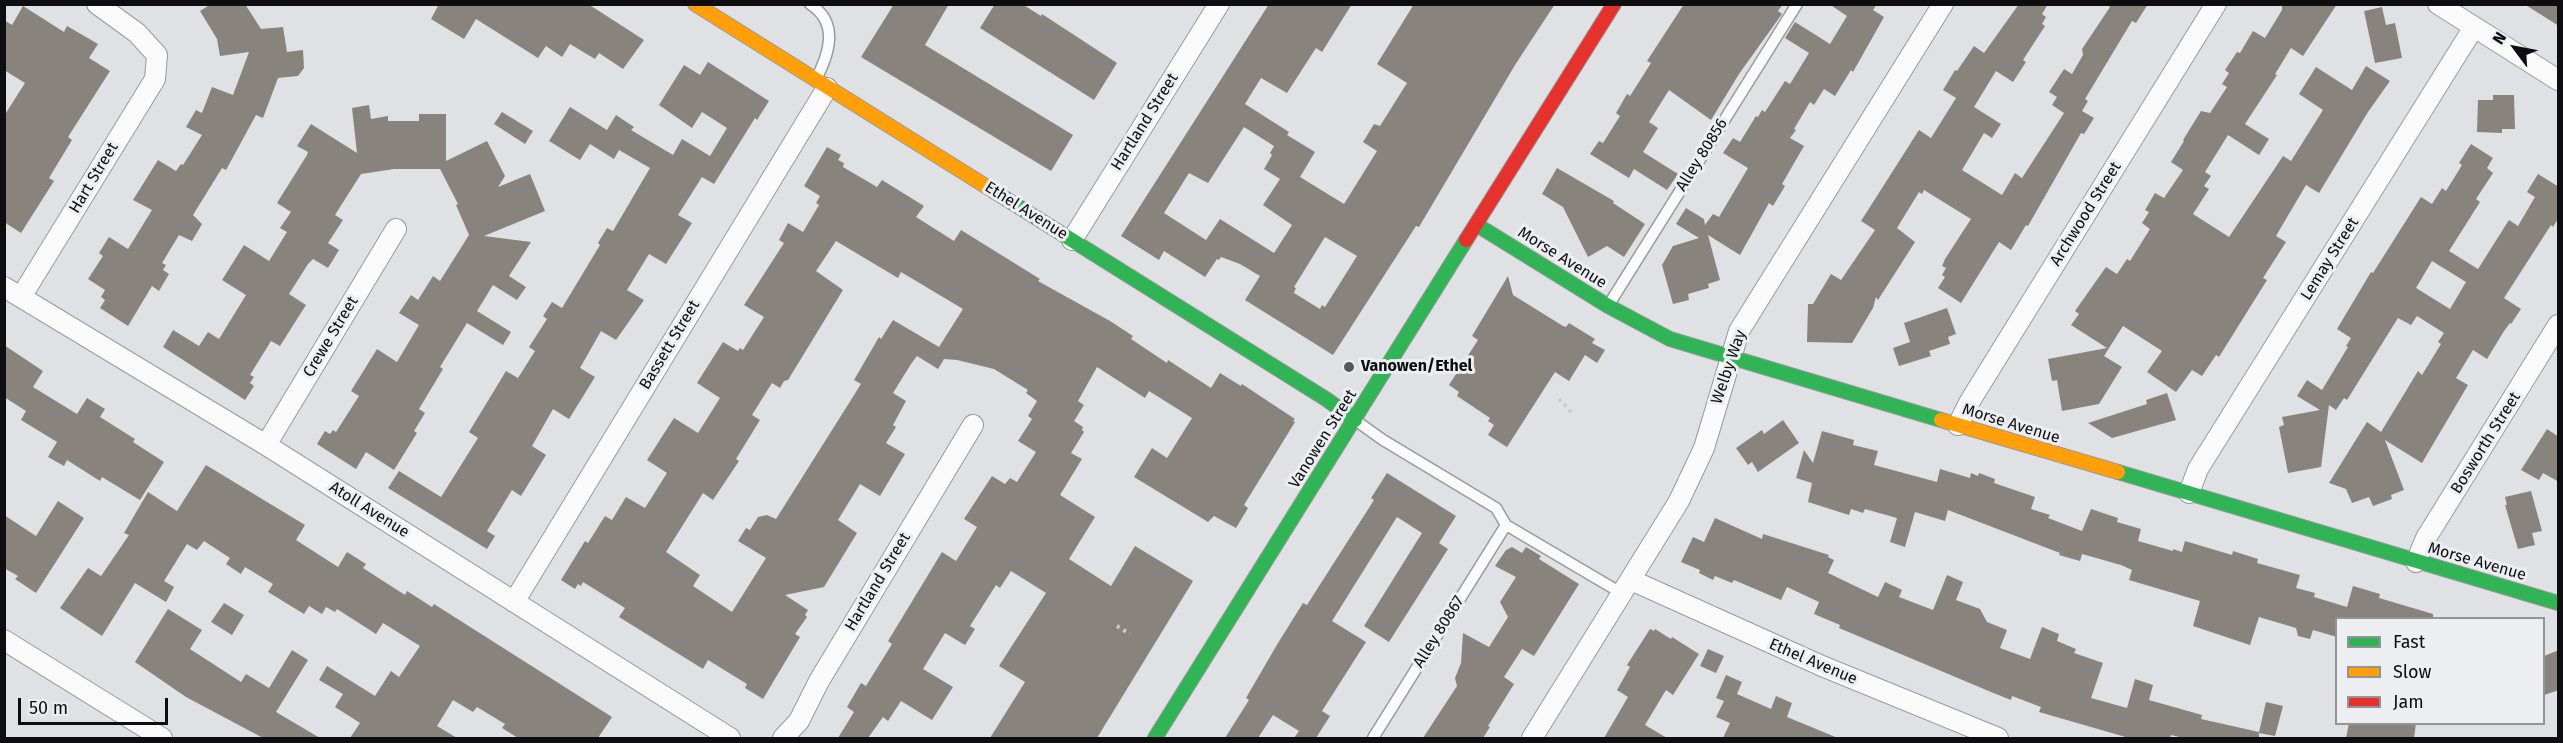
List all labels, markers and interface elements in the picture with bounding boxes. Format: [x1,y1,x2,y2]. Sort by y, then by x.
north arrow [2485,18,2545,78]
text: N [2488,29,2510,48]
street label: Hartland Street [1107,70,1183,174]
street label: Alley 80856 [1672,115,1732,195]
street label: Hart Street [65,139,123,217]
street label: Archwood Street [2046,158,2126,270]
street label: Ethel Avenue [981,178,1071,244]
street label: Lemay Street [2297,214,2363,304]
street label: Morse Avenue [1514,223,1610,293]
street label: Crewe Street [299,293,363,381]
street label: Bassett Street [636,297,704,393]
street label: Welby Way [1707,327,1751,407]
place label: Vanowen/Ethel [1361,357,1472,377]
marker: Vanowen/Ethel [1342,360,1356,374]
street label: Vanowen Street [1285,386,1361,492]
street label: Bosworth Street [2447,389,2525,497]
street label: Morse Avenue [1960,400,2062,448]
street label: Atoll Avenue [325,478,413,542]
street label: Hartland Street [841,529,915,635]
street label: Morse Avenue [2426,539,2528,585]
street label: Alley 80867 [1409,593,1469,671]
legend [2335,617,2545,725]
text: Fast [2393,631,2425,653]
street label: Ethel Avenue [1766,635,1860,689]
text: Slow [2393,661,2431,683]
scale bar [21,686,171,724]
text: Jam [2393,691,2424,713]
text: 50 m [29,697,68,719]

